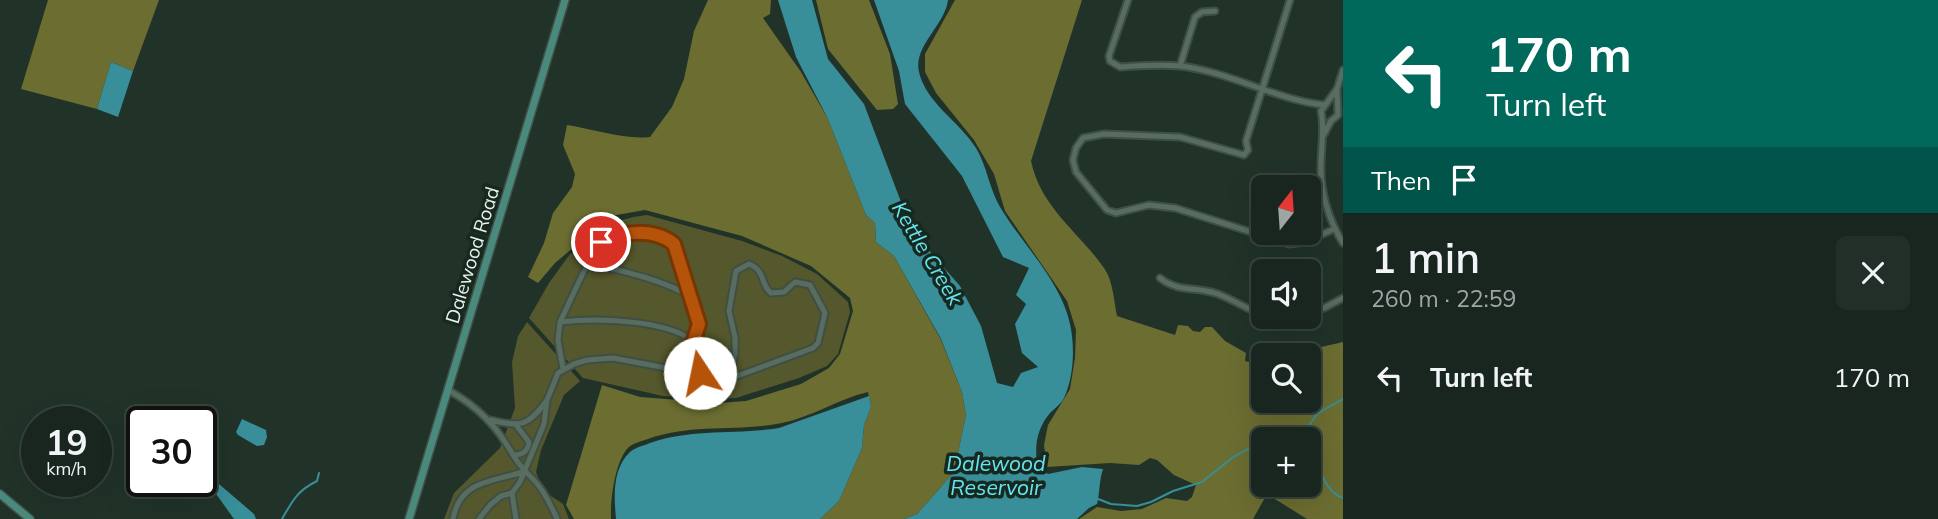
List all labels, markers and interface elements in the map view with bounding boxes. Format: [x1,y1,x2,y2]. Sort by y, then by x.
text: 170 m [1486,23,1632,84]
icon: left [1371,28,1462,119]
text: Turn left [1486,84,1606,124]
icon: arrive [1445,161,1483,199]
text: Then [1371,164,1431,197]
north arrow [1251,175,1321,245]
map controls [1251,175,1321,497]
street label: Dalewood Road [440,184,504,326]
water label: Kettle Creek [887,196,970,311]
pin [571,212,631,272]
icon: arrive [582,223,620,261]
text: 1 min [1371,231,1480,284]
button: close [1836,236,1910,310]
button: sound [1251,259,1321,329]
text: 260 m · 22:59 [1371,284,1516,313]
position arrow [663,336,737,410]
button: search [1251,343,1321,413]
icon: left [1371,359,1409,397]
text: Turn left [1430,361,1532,394]
text: 170 m [1834,361,1910,394]
speed limit sign: 30 [126,406,217,497]
text: 19 [45,420,88,464]
button: + [1251,427,1321,497]
water label: Dalewood Reservoir [946,450,1046,500]
text: km/h [46,457,87,480]

